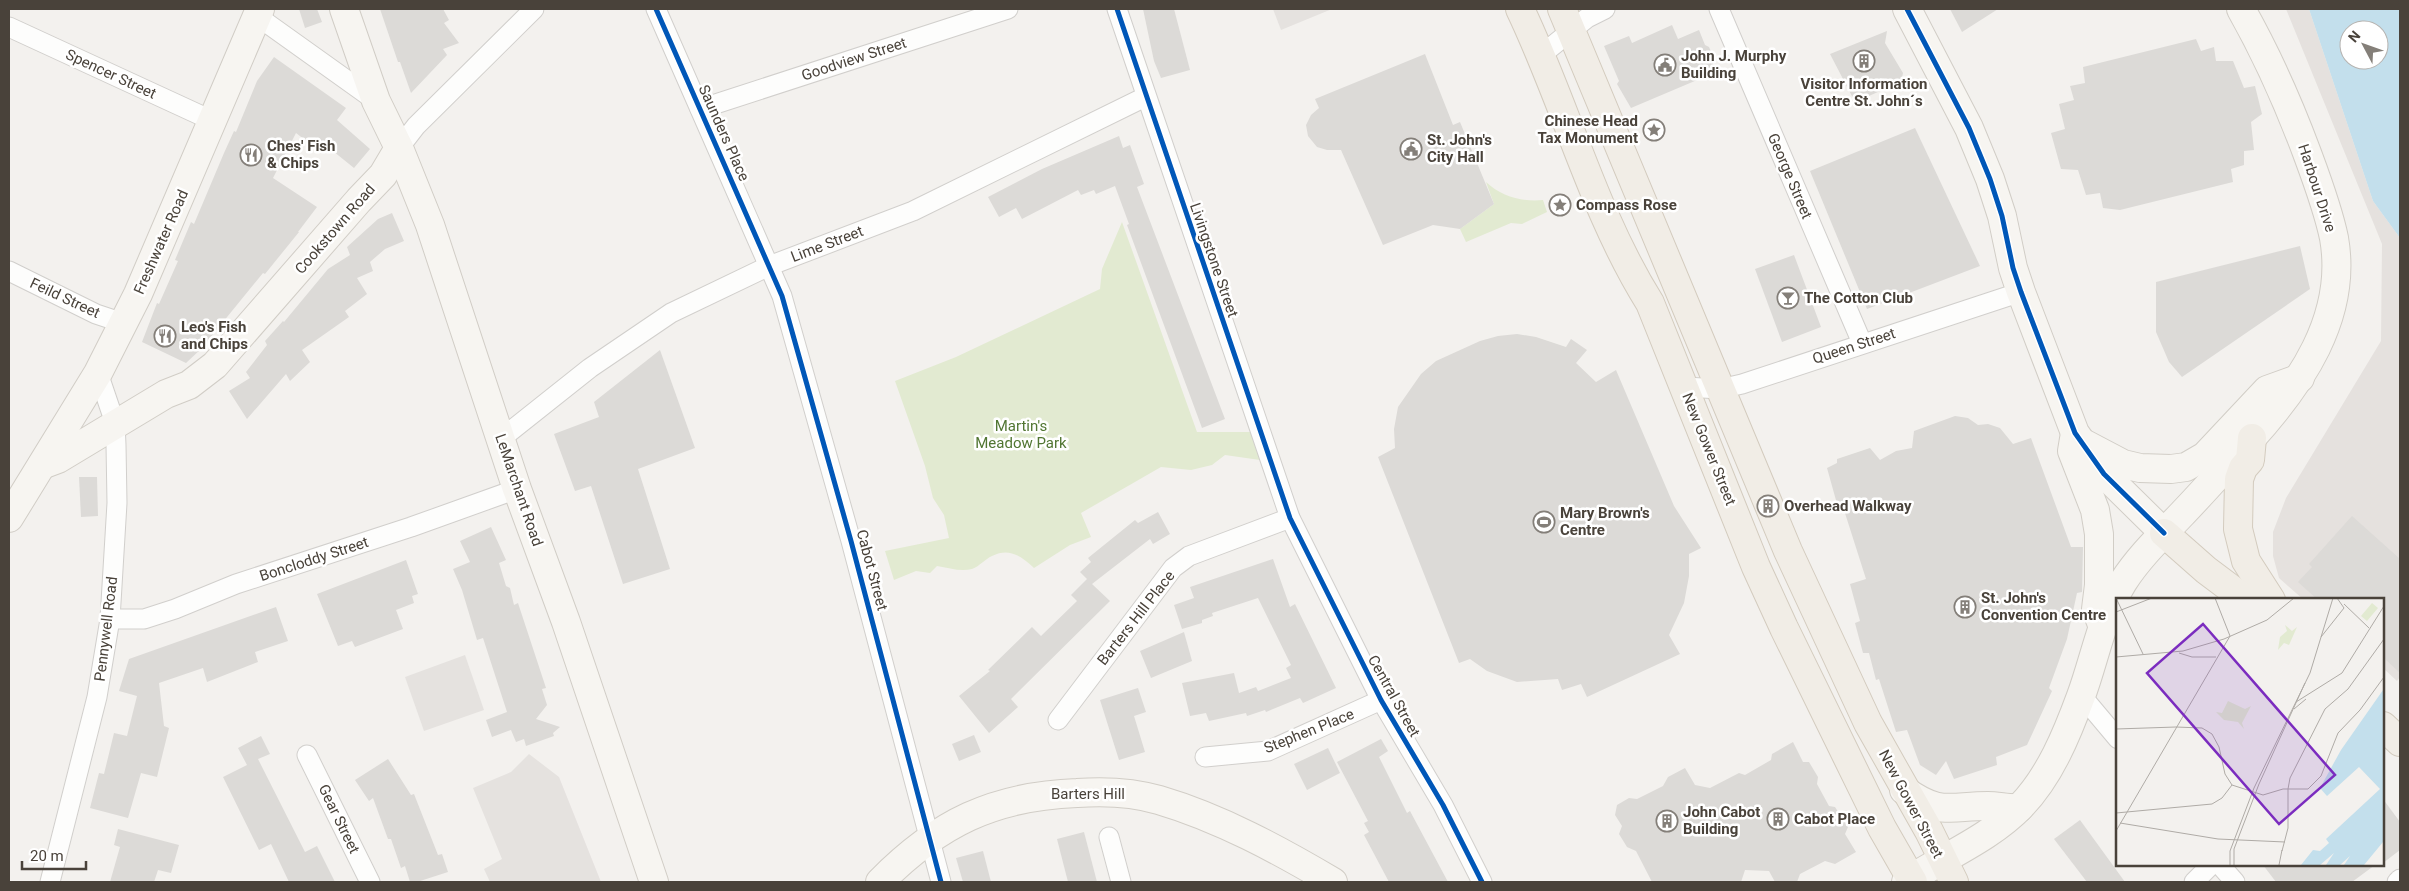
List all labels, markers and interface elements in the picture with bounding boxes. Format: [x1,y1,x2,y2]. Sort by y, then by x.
north arrow [2339,20,2389,70]
text: N [2345,27,2363,45]
street label: Goodview Street [799,34,909,84]
street label: Spencer Street [63,45,159,103]
place label: John J. Murphy Building [1681,47,1787,82]
building icon: Visitor Information Centre St. John´s [1852,49,1876,73]
public building icon: John J. Murphy Building [1653,53,1677,77]
place label: Visitor Information Centre St. John´s [1800,75,1928,110]
street label: Saunders Place [695,82,753,184]
place label: Chinese Head Tax Monument [1537,112,1638,147]
place icon: Chinese Head Tax Monument [1642,118,1666,142]
street label: George Street [1764,130,1816,222]
place label: St. John's City Hall [1427,131,1492,166]
place label: Ches' Fish & Chips [267,137,335,172]
public building icon: St. John's City Hall [1399,137,1423,161]
street label: Harbour Drive [2294,142,2340,234]
restaurant icon: Ches' Fish & Chips [239,143,263,167]
street label: Cookstown Road [291,180,379,278]
street label: Freshwater Road [130,187,192,297]
place icon: Compass Rose [1548,193,1572,217]
place label: Compass Rose [1576,196,1677,214]
street label: Livingstone Street [1186,200,1242,320]
street label: Lime Street [788,222,866,266]
street label: Feild Street [27,274,103,322]
bar icon: The Cotton Club [1776,286,1800,310]
place label: The Cotton Club [1804,289,1913,307]
place label: Leo's Fish and Chips [181,318,248,353]
restaurant icon: Leo's Fish and Chips [153,324,177,348]
street label: Queen Street [1810,324,1898,368]
street label: New Gower Street [1678,390,1740,508]
park label: Martin's Meadow Park [975,417,1067,452]
street label: LeMarchant Road [491,431,547,549]
building icon: Overhead Walkway [1756,494,1780,518]
place label: Overhead Walkway [1784,497,1912,515]
place label: Mary Brown's Centre [1560,504,1650,539]
sports icon: Mary Brown's Centre [1532,510,1556,534]
street label: Cabot Street [853,528,891,613]
street label: Boncloddy Street [257,533,371,585]
street label: Barters Hill Place [1094,567,1178,669]
street label: Pennywell Road [91,575,121,683]
place label: St. John's Convention Centre [1981,589,2106,624]
building icon: St. John's Convention Centre [1953,595,1977,619]
inset map [2116,598,2384,866]
street label: Central Street [1364,652,1424,740]
street label: Stephen Place [1261,705,1357,757]
street label: New Gower Street [1875,747,1947,861]
street label: Gear Street [315,781,364,857]
street label: Barters Hill [1051,785,1125,803]
place label: John Cabot Building [1683,803,1760,838]
building icon: Cabot Place [1766,807,1790,831]
building icon: John Cabot Building [1655,809,1679,833]
place label: Cabot Place [1794,810,1875,828]
scale bar [22,838,86,870]
text: 20 m [30,847,64,865]

